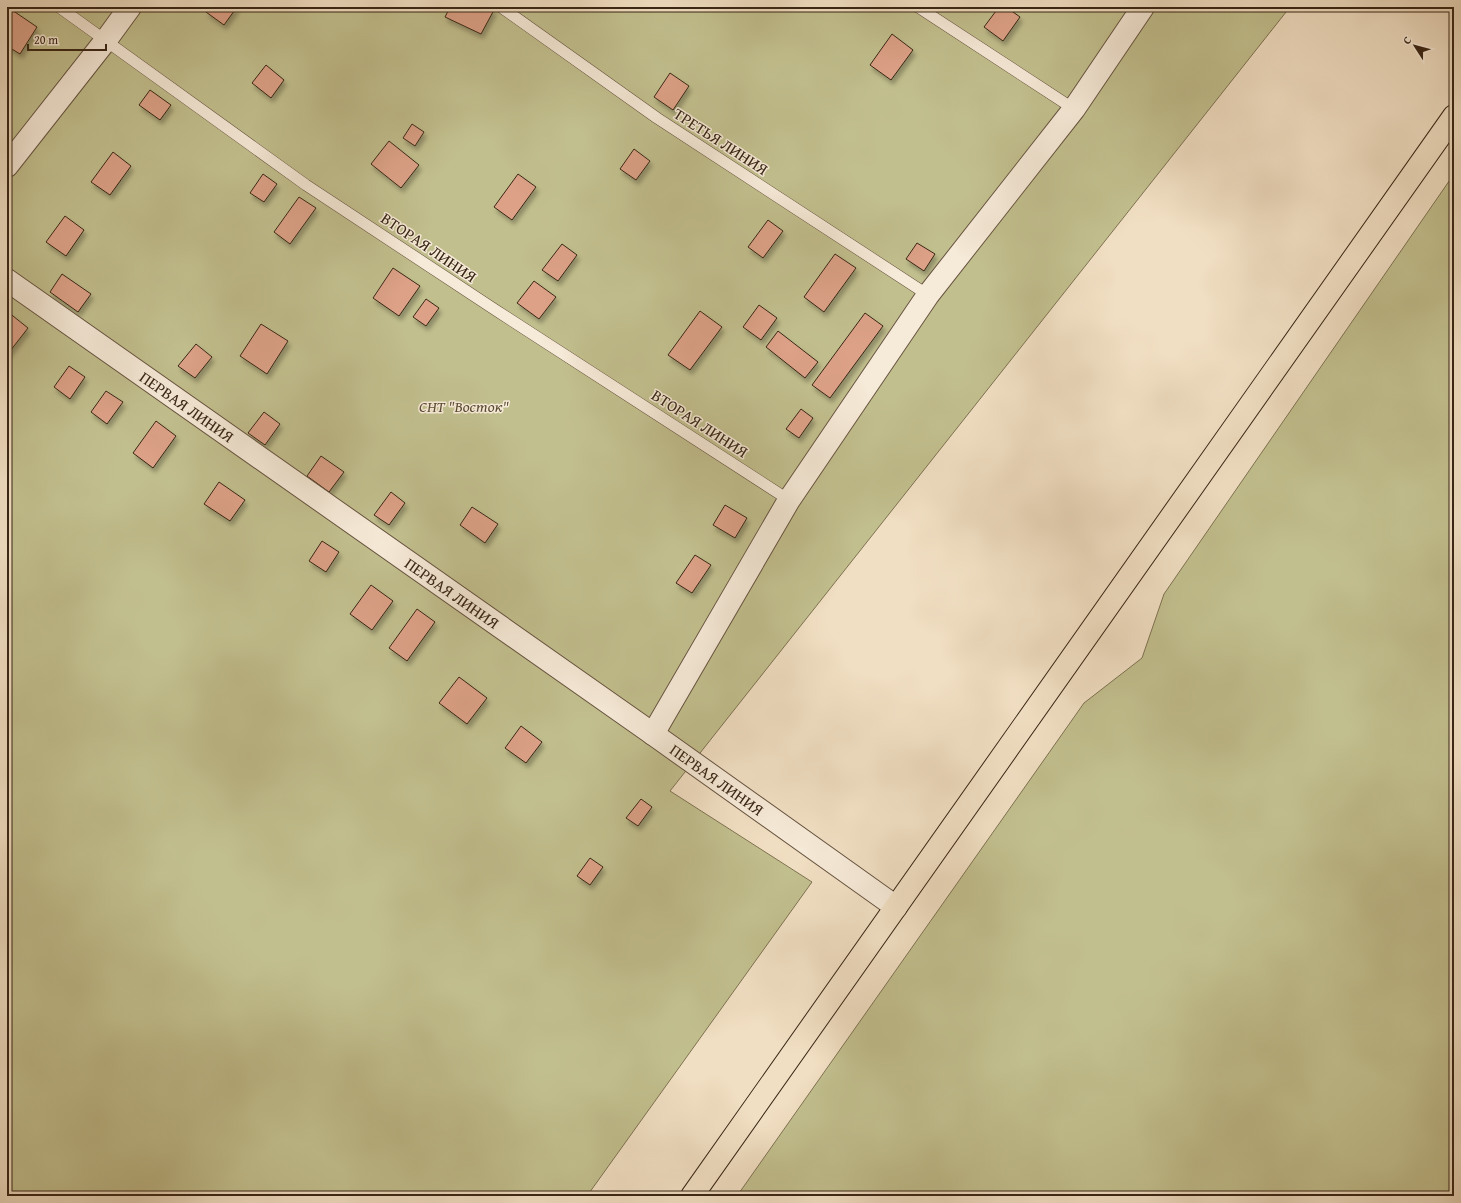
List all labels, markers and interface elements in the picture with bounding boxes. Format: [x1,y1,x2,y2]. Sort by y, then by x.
scale bar [28,26,106,52]
north arrow [1395,26,1435,66]
text: 20 m [34,31,58,48]
text: С [1399,33,1415,47]
street label: ТРЕТЬЯ ЛИНИЯ [669,101,773,181]
street label: ВТОРАЯ ЛИНИЯ [376,206,482,288]
street label: ПЕРВАЯ ЛИНИЯ [135,365,240,448]
street label: ВТОРАЯ ЛИНИЯ [647,383,753,464]
park label: СНТ "Восток" [419,394,510,418]
street label: ПЕРВАЯ ЛИНИЯ [400,551,505,635]
street label: ПЕРВАЯ ЛИНИЯ [665,738,769,822]

